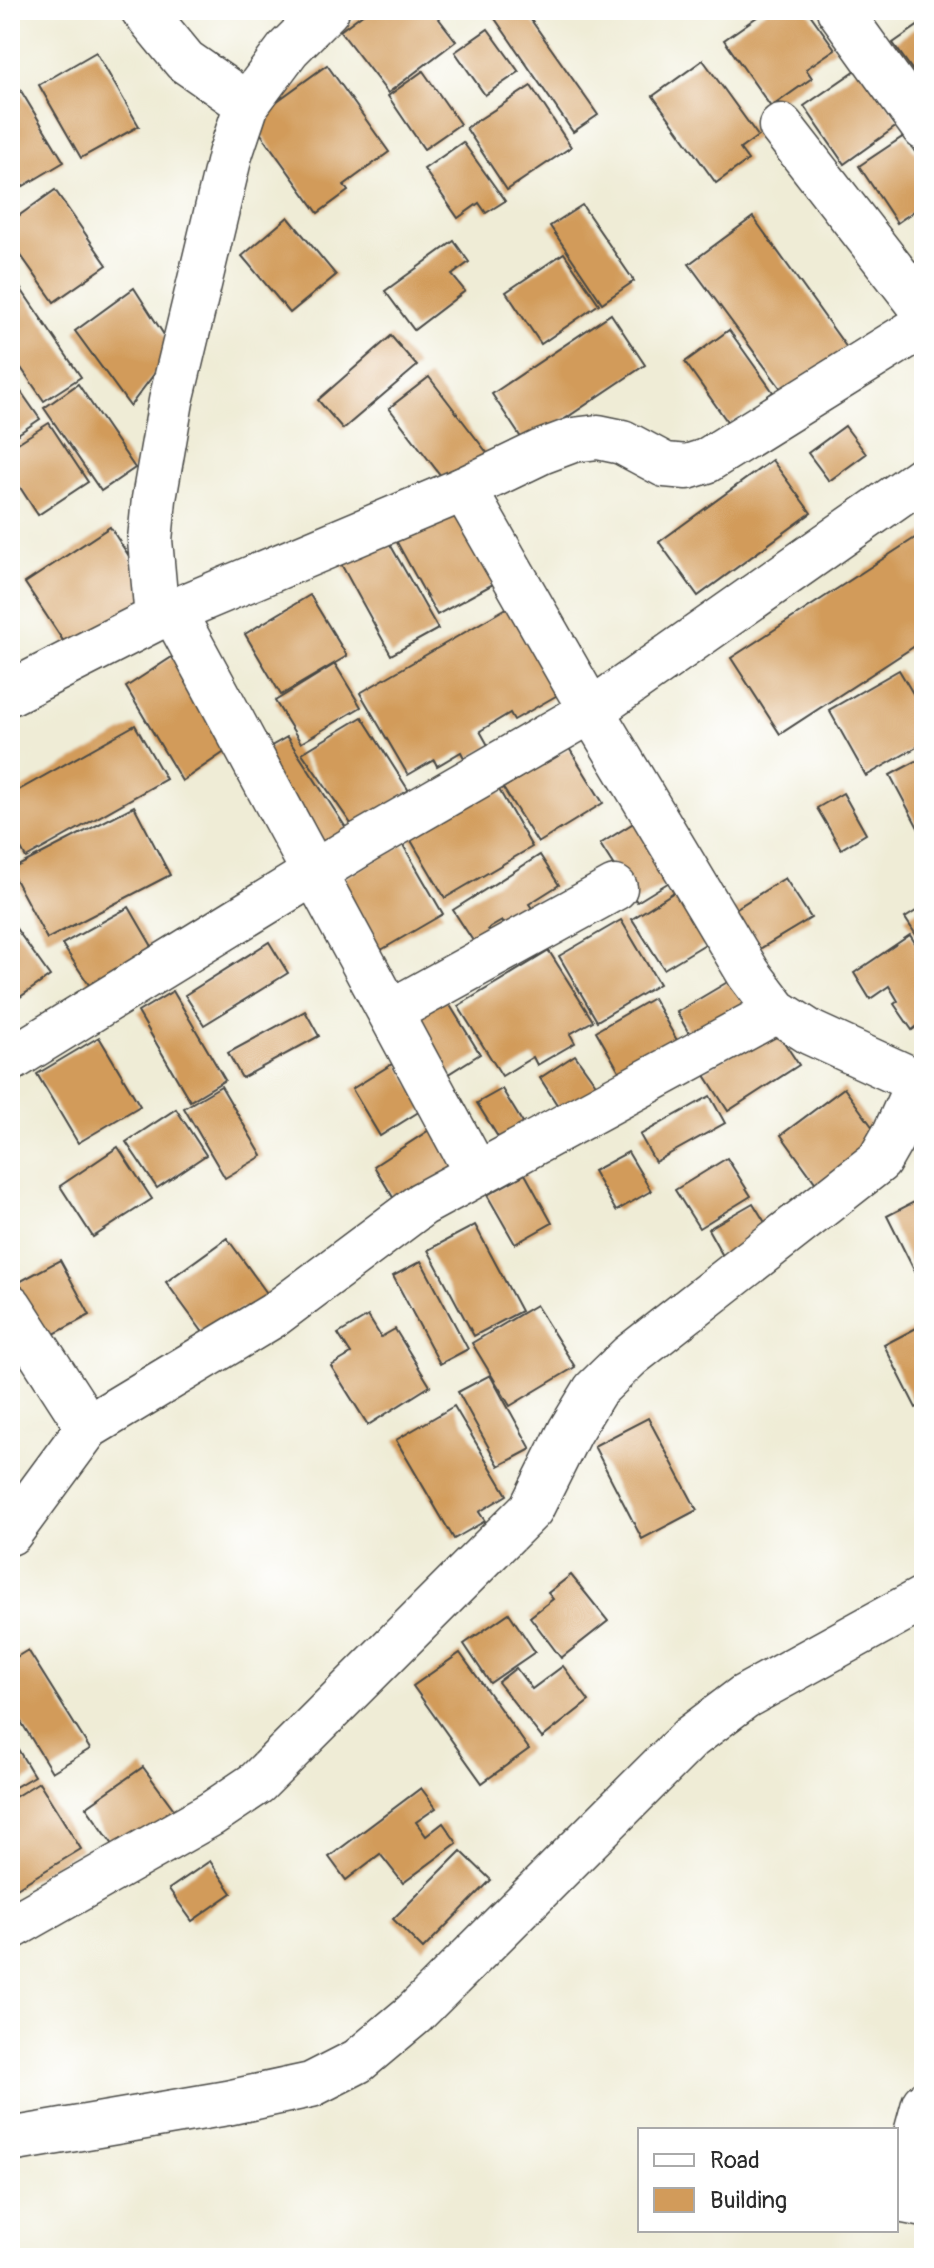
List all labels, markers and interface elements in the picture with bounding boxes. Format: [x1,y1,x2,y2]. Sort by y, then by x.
legend [638,2128,898,2232]
text: Road [710,2146,760,2175]
text: Building [710,2186,787,2215]

